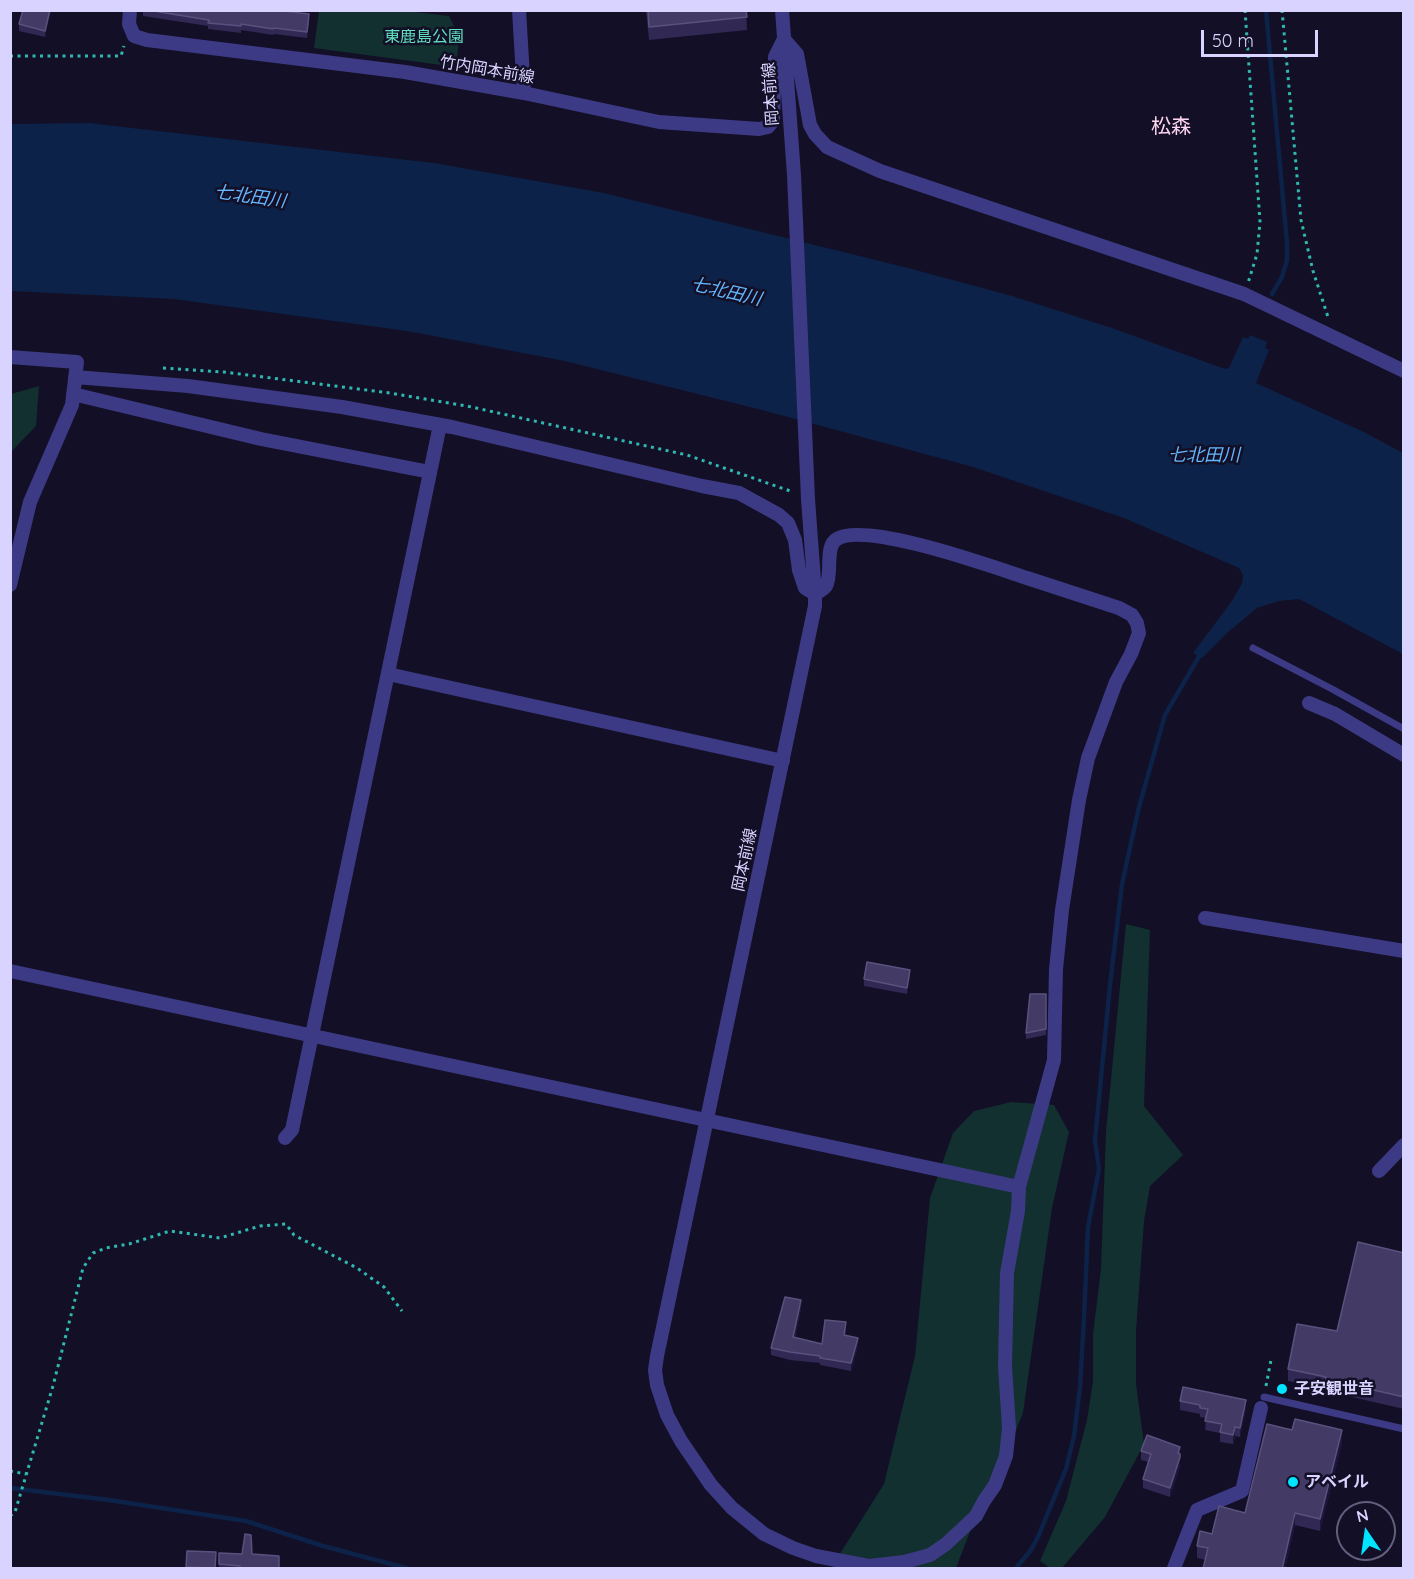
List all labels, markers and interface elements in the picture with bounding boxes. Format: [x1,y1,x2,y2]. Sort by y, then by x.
scale bar [1204,18,1321,56]
park label: 東鹿島公園 [384,27,464,47]
text: 50 m [1212,29,1254,52]
street label: 竹内岡本前線 [438,52,536,88]
street label: 岡本前線 [759,61,783,127]
district label: 松森 [1151,115,1191,139]
water label: 七北田川 [213,181,287,213]
water label: 七北田川 [688,273,764,311]
water label: 七北田川 [1168,445,1240,467]
street label: 岡本前線 [729,827,761,893]
place label: 子安観世音 [1294,1379,1374,1399]
marker: 子安観世音 [1275,1382,1289,1396]
place label: アベイル [1305,1472,1369,1492]
marker: アベイル [1286,1475,1300,1489]
north arrow [1336,1501,1396,1561]
text: N [1354,1504,1370,1526]

